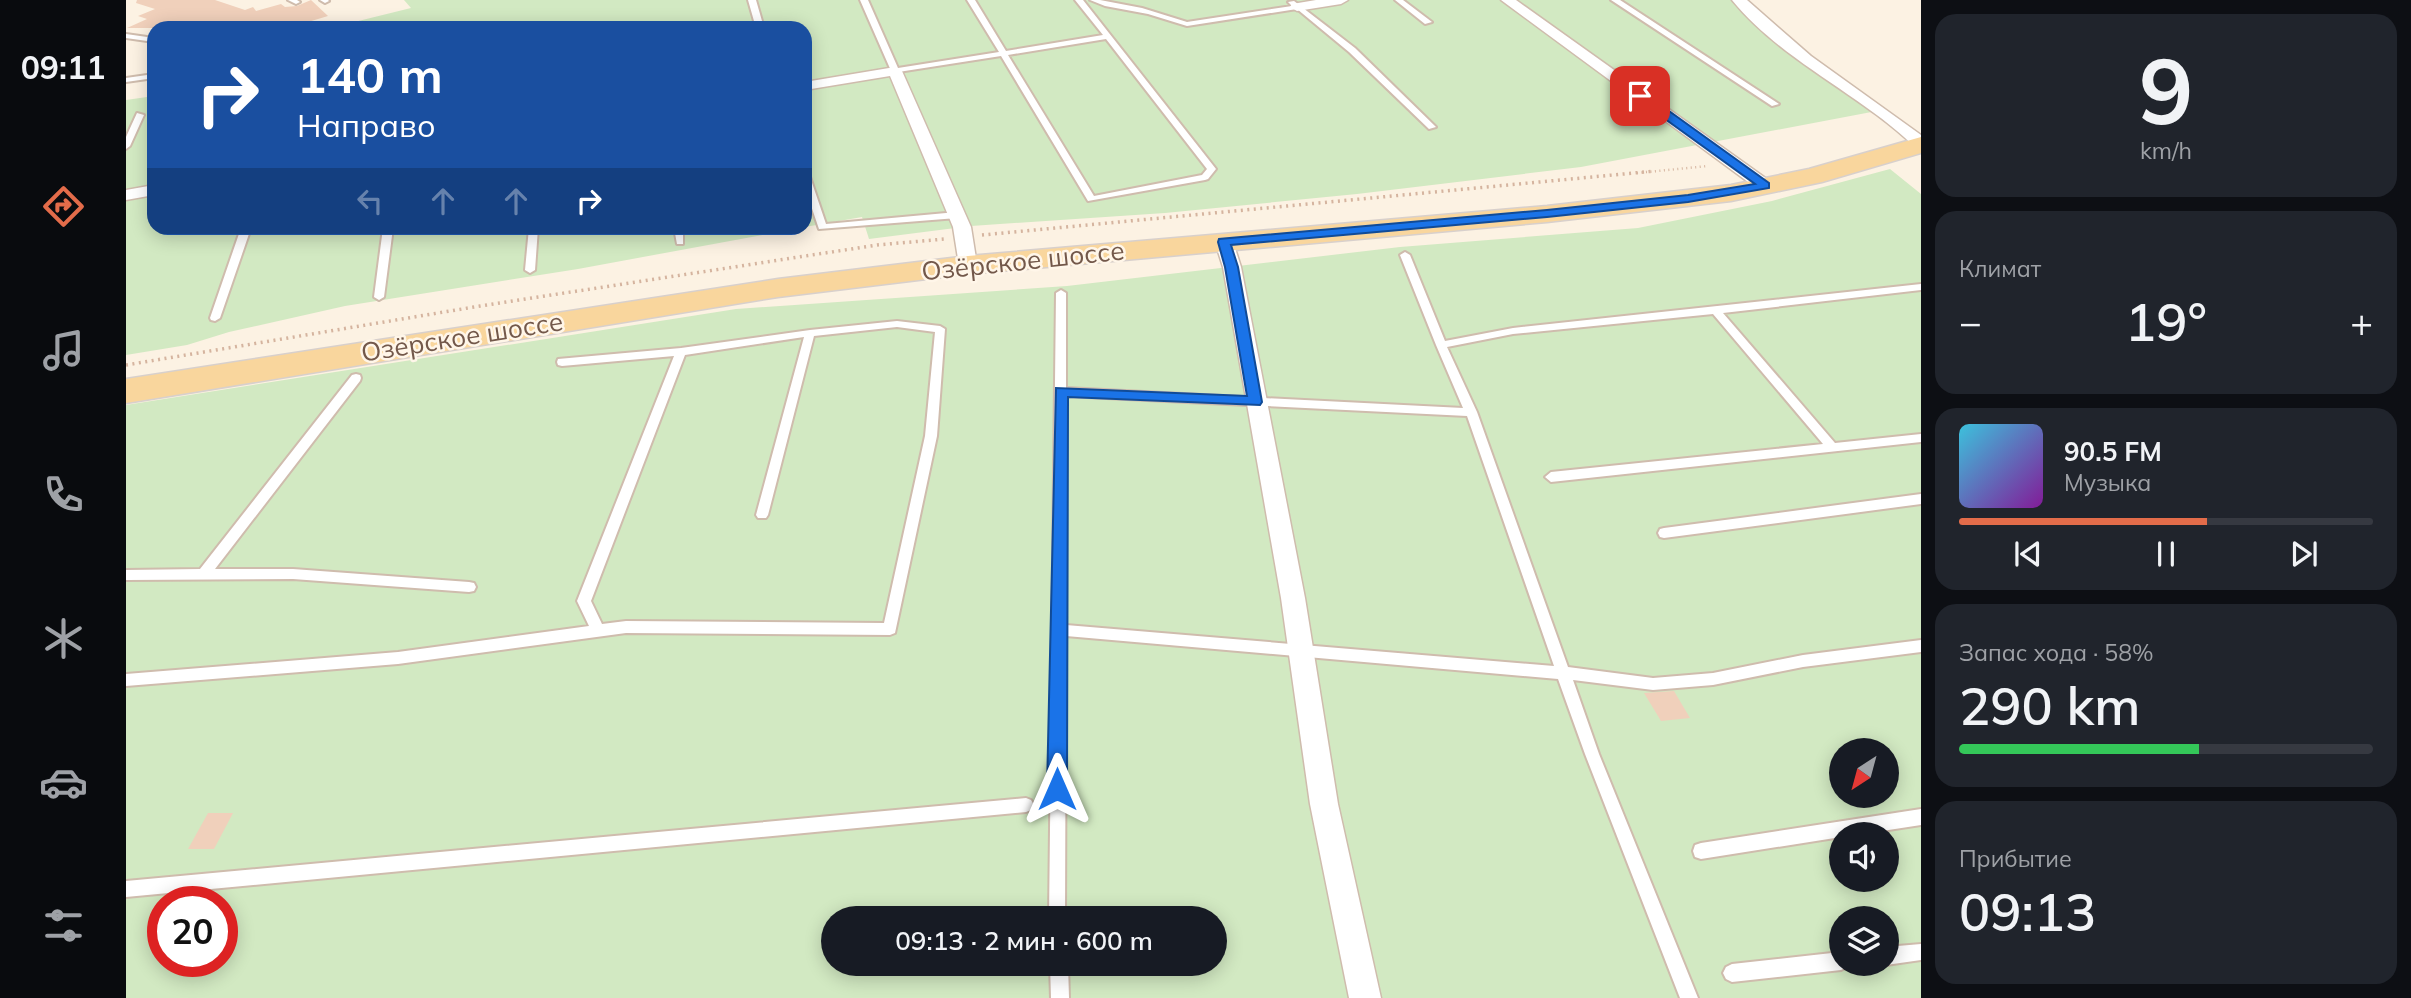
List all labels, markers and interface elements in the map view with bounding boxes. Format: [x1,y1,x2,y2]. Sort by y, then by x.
text: 9 [2139,33,2193,147]
text: 140 m [297,44,443,105]
text: 09:11 [21,47,105,87]
icon: right [182,49,273,140]
pin [1610,66,1670,126]
icon: arrive [1621,77,1659,115]
text: Направо [297,105,436,145]
text: km/h [2140,136,2192,165]
icon: directions [39,182,88,231]
icon: left [351,182,389,220]
icon: ahead [424,182,462,220]
icon: ahead [497,182,535,220]
icon: right [570,182,608,220]
street label: Озёрское шоссе [920,233,1126,288]
text: Климат [1959,254,2041,283]
text: 19° [2125,289,2207,354]
text: − [1959,298,1982,346]
text: + [2350,298,2373,346]
street label: Озёрское шоссе [359,304,565,369]
icon: music [39,326,88,375]
text: 90.5 FM [2064,435,2162,468]
text: Музыка [2064,468,2151,497]
icon: phone [39,470,88,519]
icon: previous [2009,535,2047,573]
icon: pause [2147,535,2185,573]
icon: next [2285,535,2323,573]
icon: climate [39,614,88,663]
text: Запас хода · 58% [1959,638,2154,667]
text: 290 km [1959,673,2140,738]
north arrow [1829,738,1899,808]
map controls [1829,738,1899,976]
position arrow [1020,752,1094,826]
icon: car [39,758,88,807]
button: sound [1829,822,1899,892]
text: Прибытие [1959,844,2072,873]
text: 09:13 [1959,879,2096,944]
speed limit sign: 20 [147,886,238,977]
icon: filters [39,901,88,950]
button: layers [1829,906,1899,976]
text: 09:13 · 2 мин · 600 m [895,924,1153,957]

